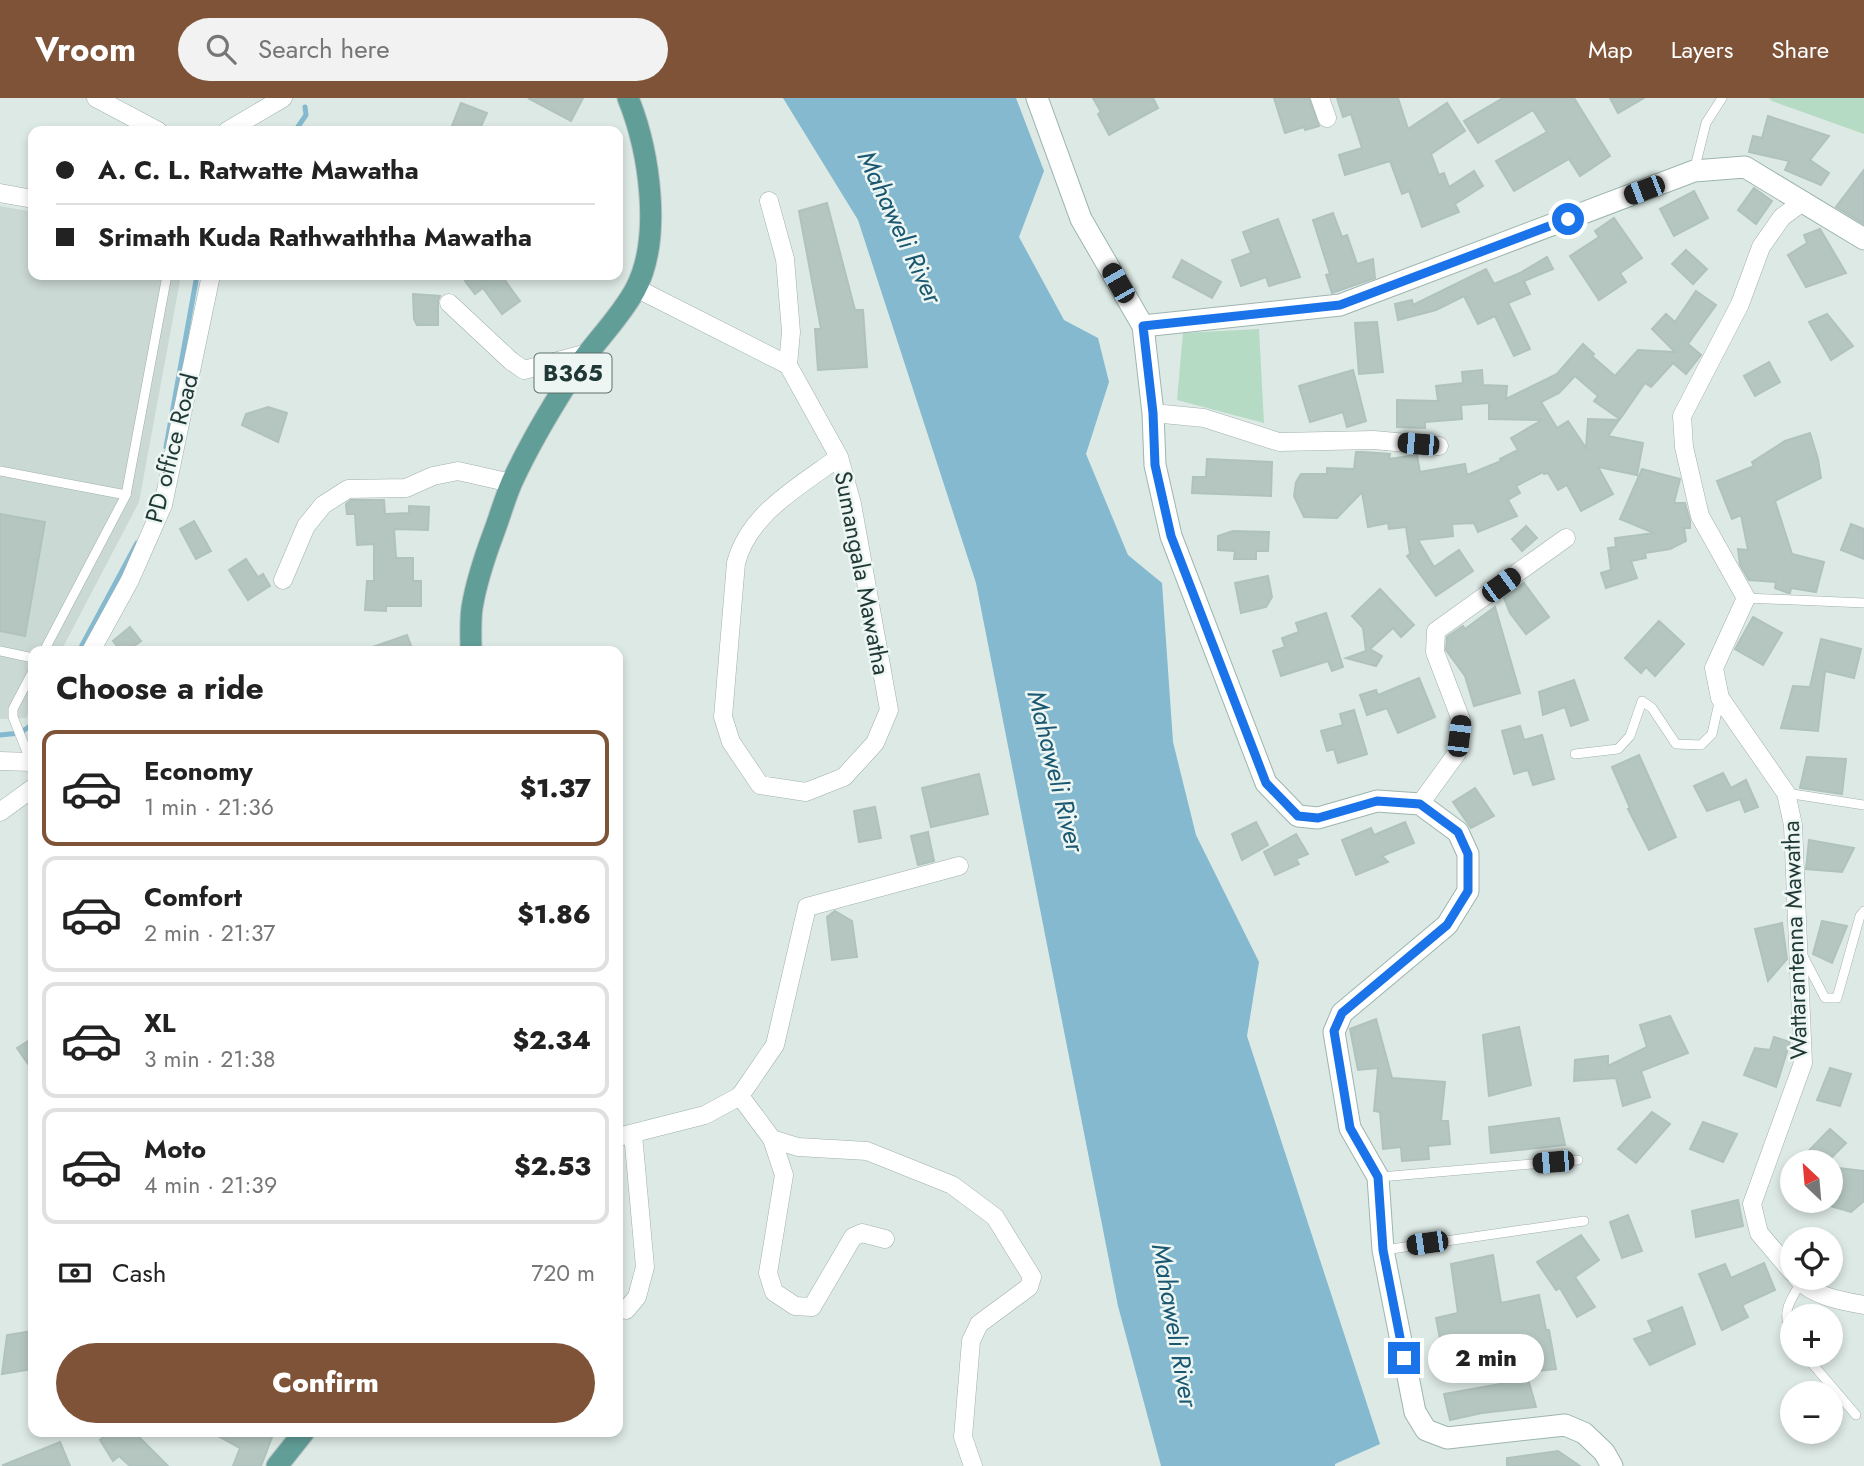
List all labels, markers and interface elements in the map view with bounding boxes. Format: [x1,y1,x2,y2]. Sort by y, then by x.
search box [178,18,668,81]
text: Vroom [35,26,136,73]
icon: search [202,30,240,68]
text: Search here [258,30,390,68]
text: Map [1588,32,1633,67]
text: Layers [1671,32,1733,67]
text: Share [1771,32,1829,67]
water label: Mahaweli River [848,144,953,311]
text: A. C. L. Ratwatte Mawatha [98,151,419,189]
car [1621,173,1668,207]
route start [1552,203,1584,235]
text: Srimath Kuda Rathwaththa Mawatha [98,218,532,256]
car [1099,260,1138,306]
road number: B365 [534,354,612,392]
street label: PD office Road [136,370,207,526]
car [1397,432,1440,456]
street label: Sumangala Mawatha [826,468,899,678]
car [1478,564,1525,606]
text: Choose a ride [56,665,264,711]
water label: Mahaweli River [1018,686,1095,857]
car [1447,714,1472,758]
text: Economy [144,752,253,790]
icon: car [60,757,123,820]
text: $1.37 [520,769,591,807]
text: 1 min · 21:36 [144,790,274,824]
street label: Wattarantenna Mawatha [1773,820,1816,1060]
text: Comfort [144,878,242,916]
icon: car [60,883,123,946]
text: $1.86 [517,895,591,933]
text: 2 min · 21:37 [144,916,275,950]
text: XL [144,1004,176,1042]
icon: car [60,1009,123,1072]
text: $2.34 [512,1021,591,1059]
text: 3 min · 21:38 [144,1042,276,1076]
text: Moto [144,1130,206,1168]
icon: car [60,1135,123,1198]
text: $2.53 [514,1147,591,1185]
car [1532,1150,1575,1174]
north arrow [1780,1150,1843,1213]
map controls [1780,1150,1843,1444]
text: 4 min · 21:39 [144,1168,277,1202]
button: locate [1780,1227,1843,1290]
car [1405,1230,1450,1256]
water label: Mahaweli River [1142,1240,1208,1411]
icon: cash [56,1254,94,1292]
text: Cash [112,1254,166,1292]
text: 720 m [531,1256,595,1290]
button: + [1780,1304,1843,1367]
callout: 2 min [1428,1334,1544,1382]
text: 2 min [1455,1341,1517,1375]
route end [1388,1342,1420,1374]
button: Confirm [56,1343,595,1423]
button: − [1780,1381,1843,1444]

